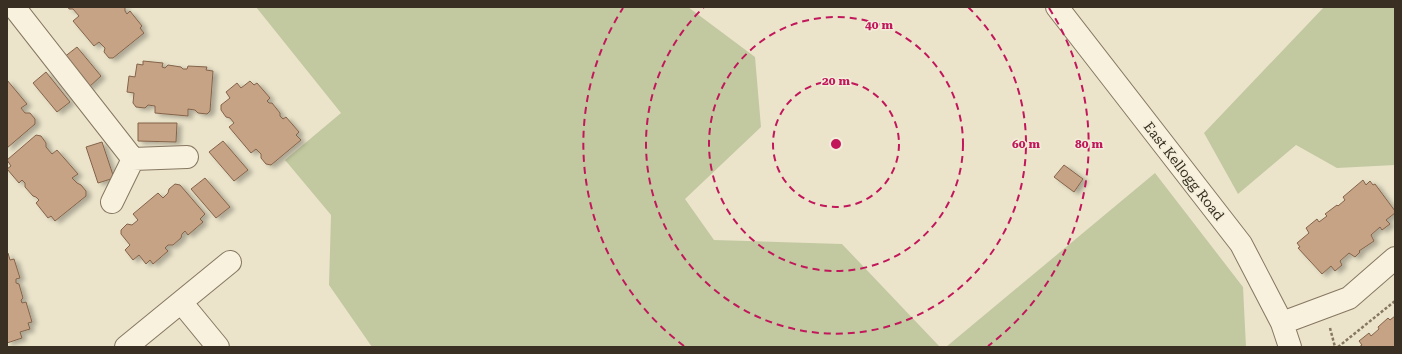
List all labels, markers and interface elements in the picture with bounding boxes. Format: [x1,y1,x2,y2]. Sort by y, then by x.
text: 40 m [865,18,893,32]
text: 20 m [822,74,850,88]
street label: East Kellogg Road [1141,119,1227,223]
centre of rings [829,137,843,151]
text: 60 m [1012,137,1040,151]
text: 80 m [1075,137,1103,151]

